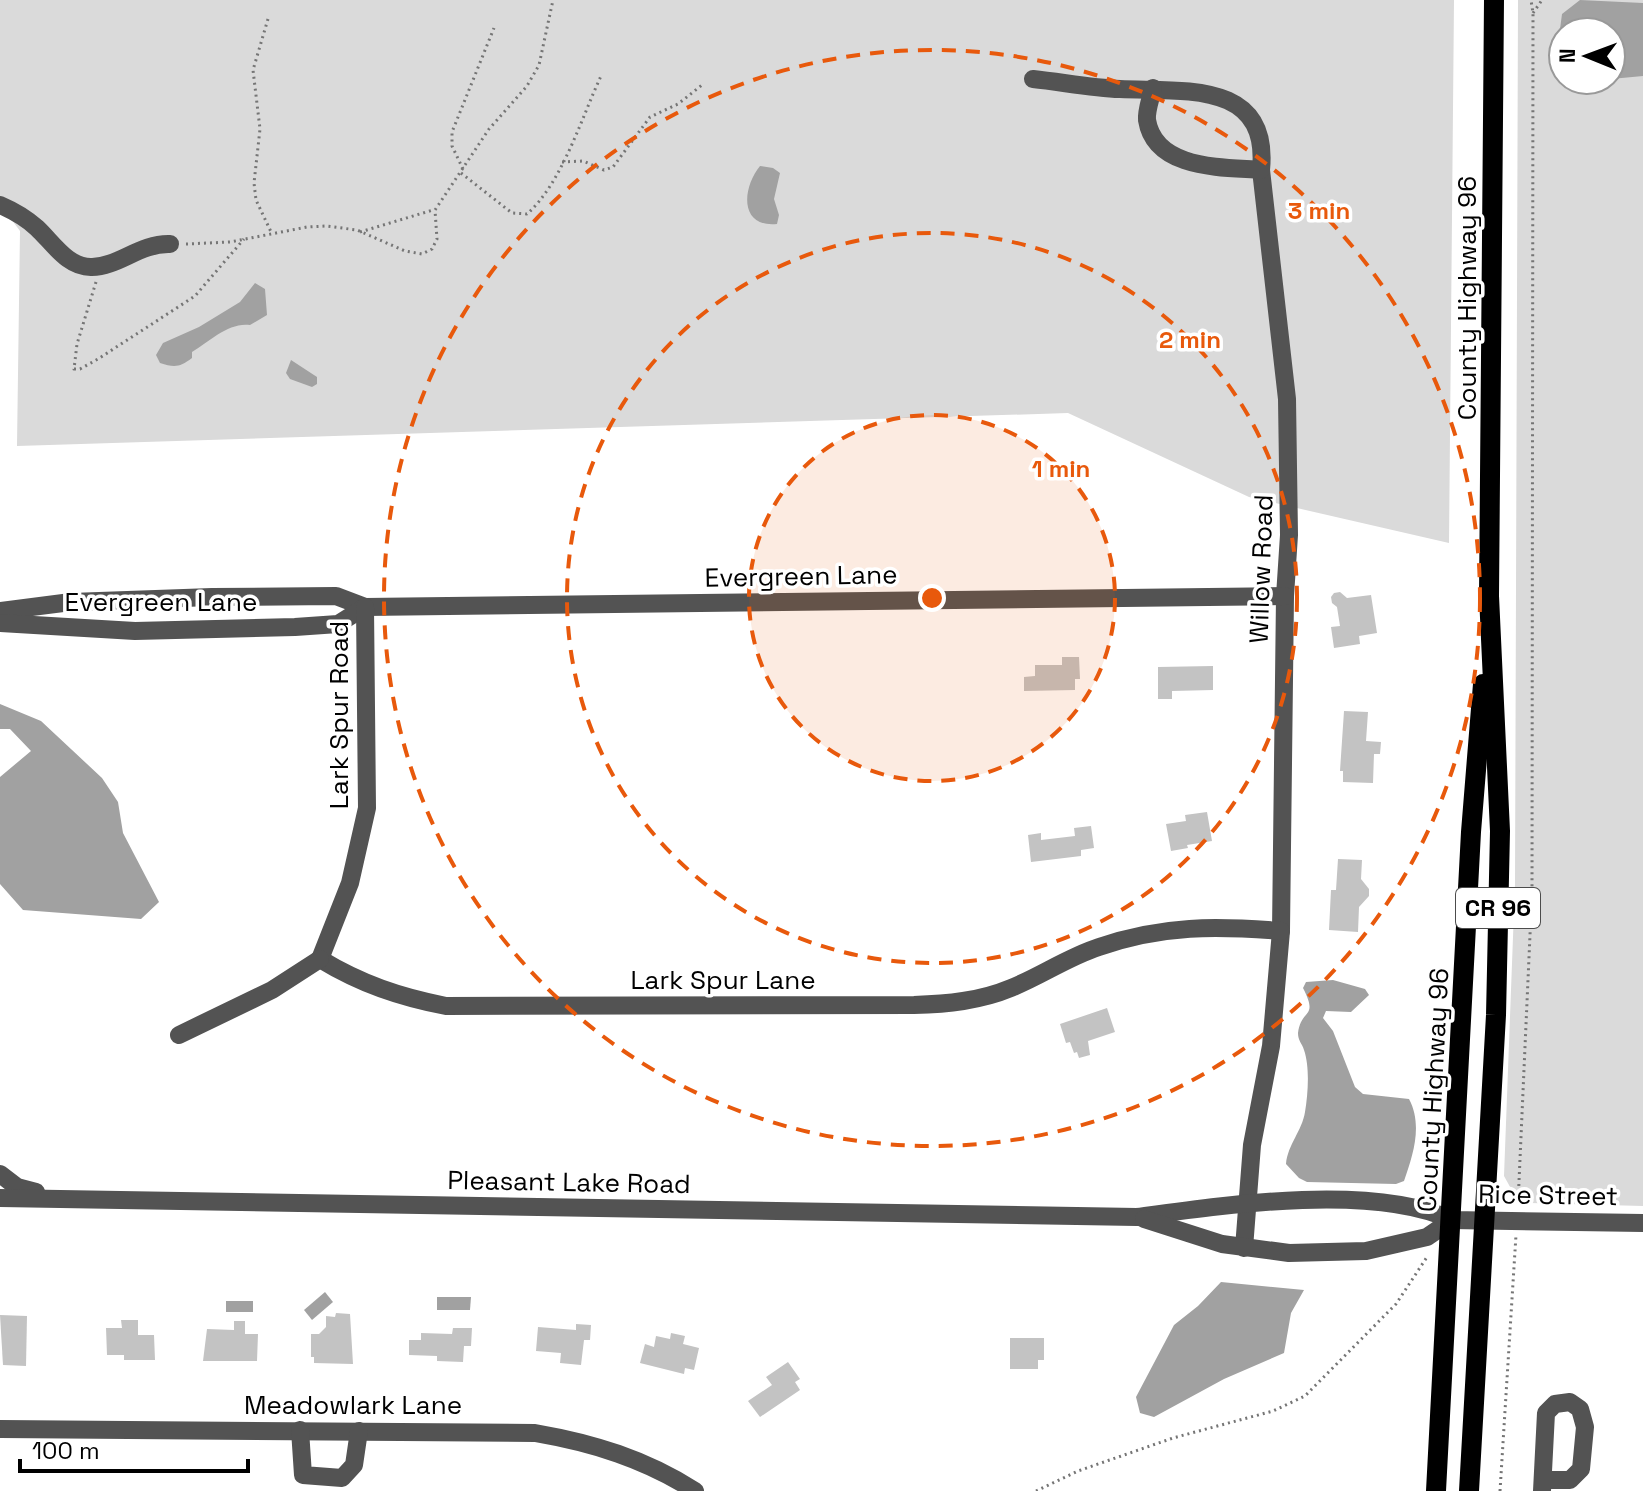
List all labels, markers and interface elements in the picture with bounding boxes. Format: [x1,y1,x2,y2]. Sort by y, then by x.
north arrow [1547,16,1627,96]
text: N [1553,48,1581,63]
street label: County Highway 96 [1450,176,1484,420]
text: 3 min [1288,195,1350,226]
text: 2 min [1159,324,1221,355]
text: 1 min [1032,453,1090,484]
street label: Willow Road [1241,494,1281,644]
street label: Evergreen Lane [704,557,898,595]
centre of rings [918,584,946,612]
street label: Evergreen Lane [65,585,257,619]
street label: Lark Spur Road [322,621,356,809]
road number: CR 96 [1456,888,1540,928]
street label: Lark Spur Lane [630,963,816,997]
street label: County Highway 96 [1410,967,1456,1213]
street label: Pleasant Lake Road [447,1163,691,1201]
street label: Rice Street [1478,1177,1618,1213]
street label: Meadowlark Lane [244,1388,462,1422]
scale bar [20,1423,248,1473]
text: 100 m [32,1435,100,1466]

